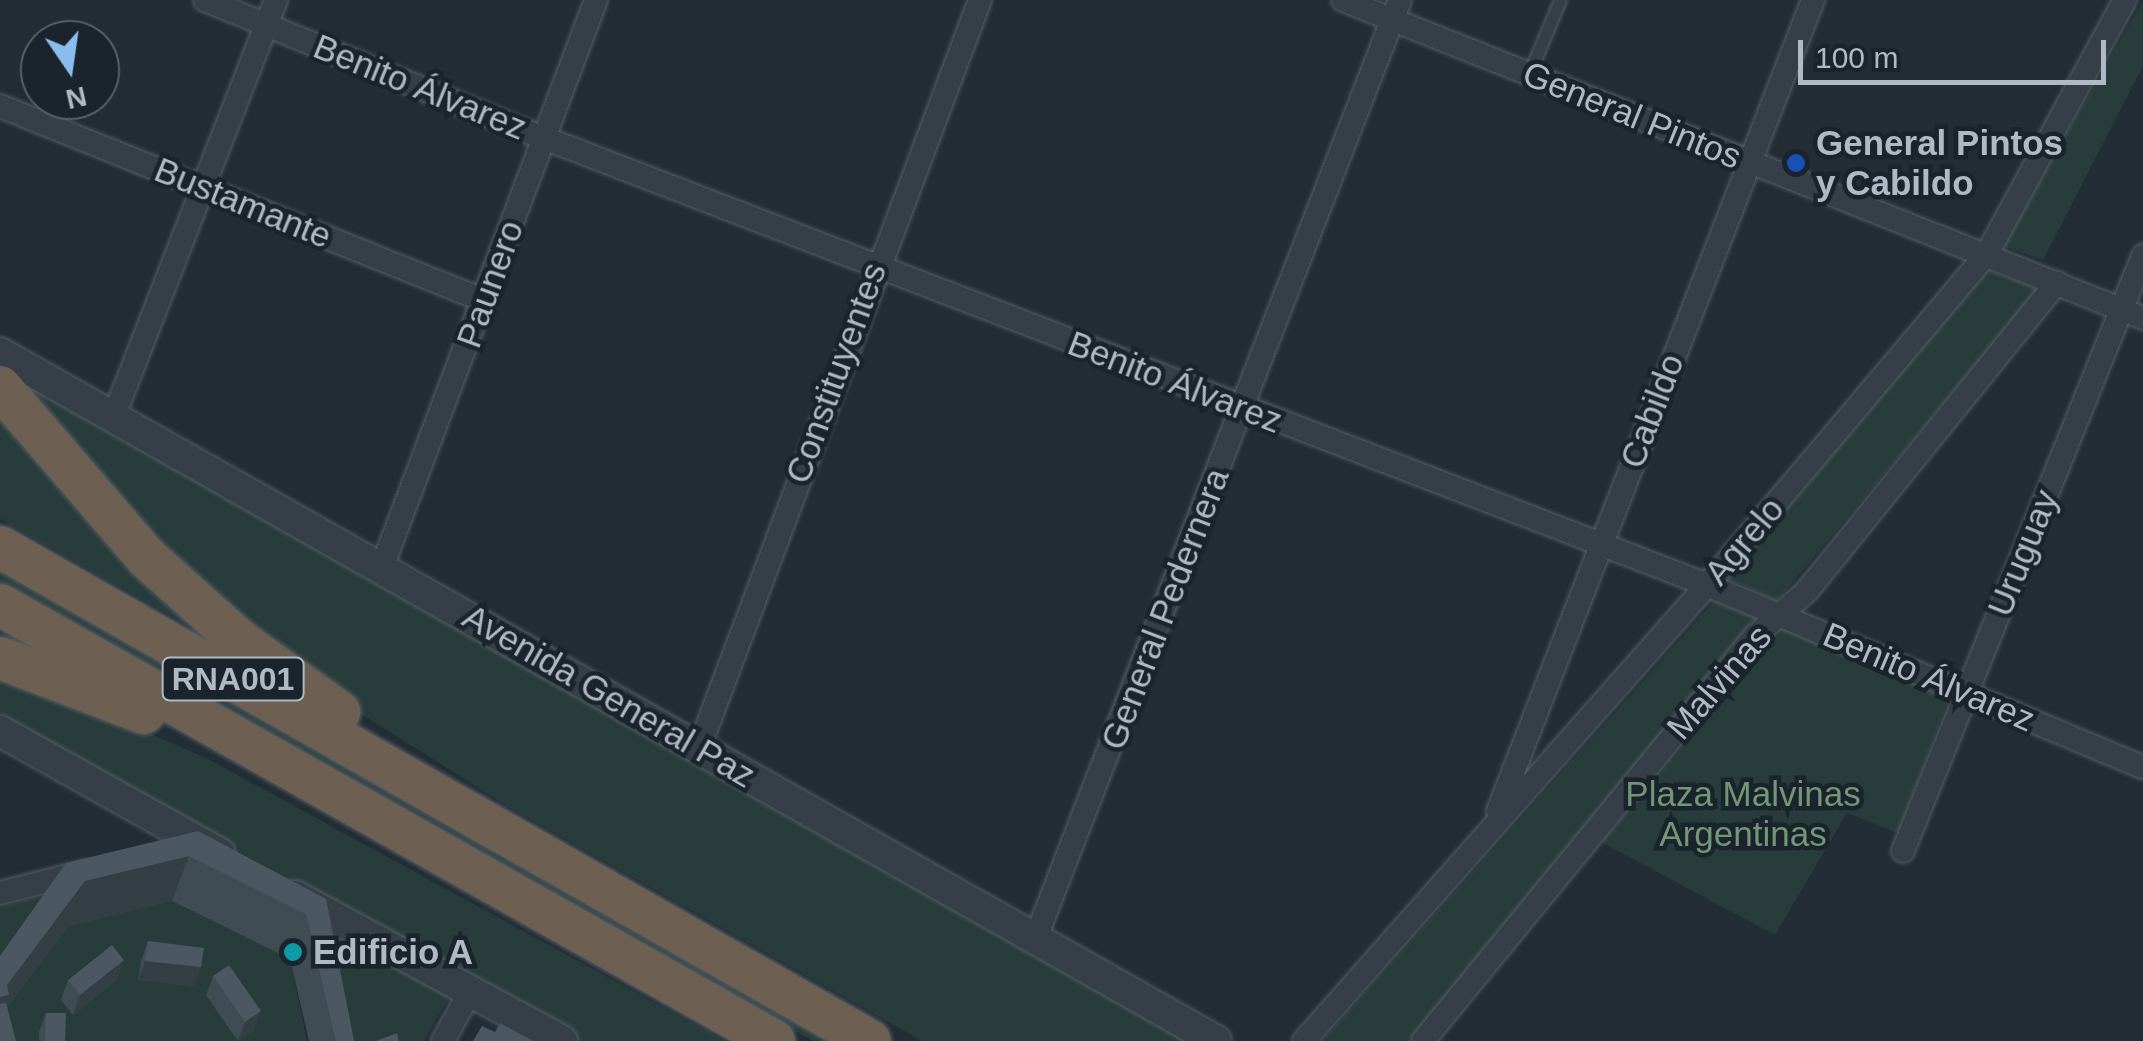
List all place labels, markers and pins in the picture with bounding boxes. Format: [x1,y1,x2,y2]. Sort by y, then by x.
place label: General Pintos y Cabildo [1816,122,2063,204]
marker: General Pintos y Cabildo [1785,152,1807,174]
place label: Edificio A [313,931,474,973]
marker: Edificio A [282,941,304,963]

